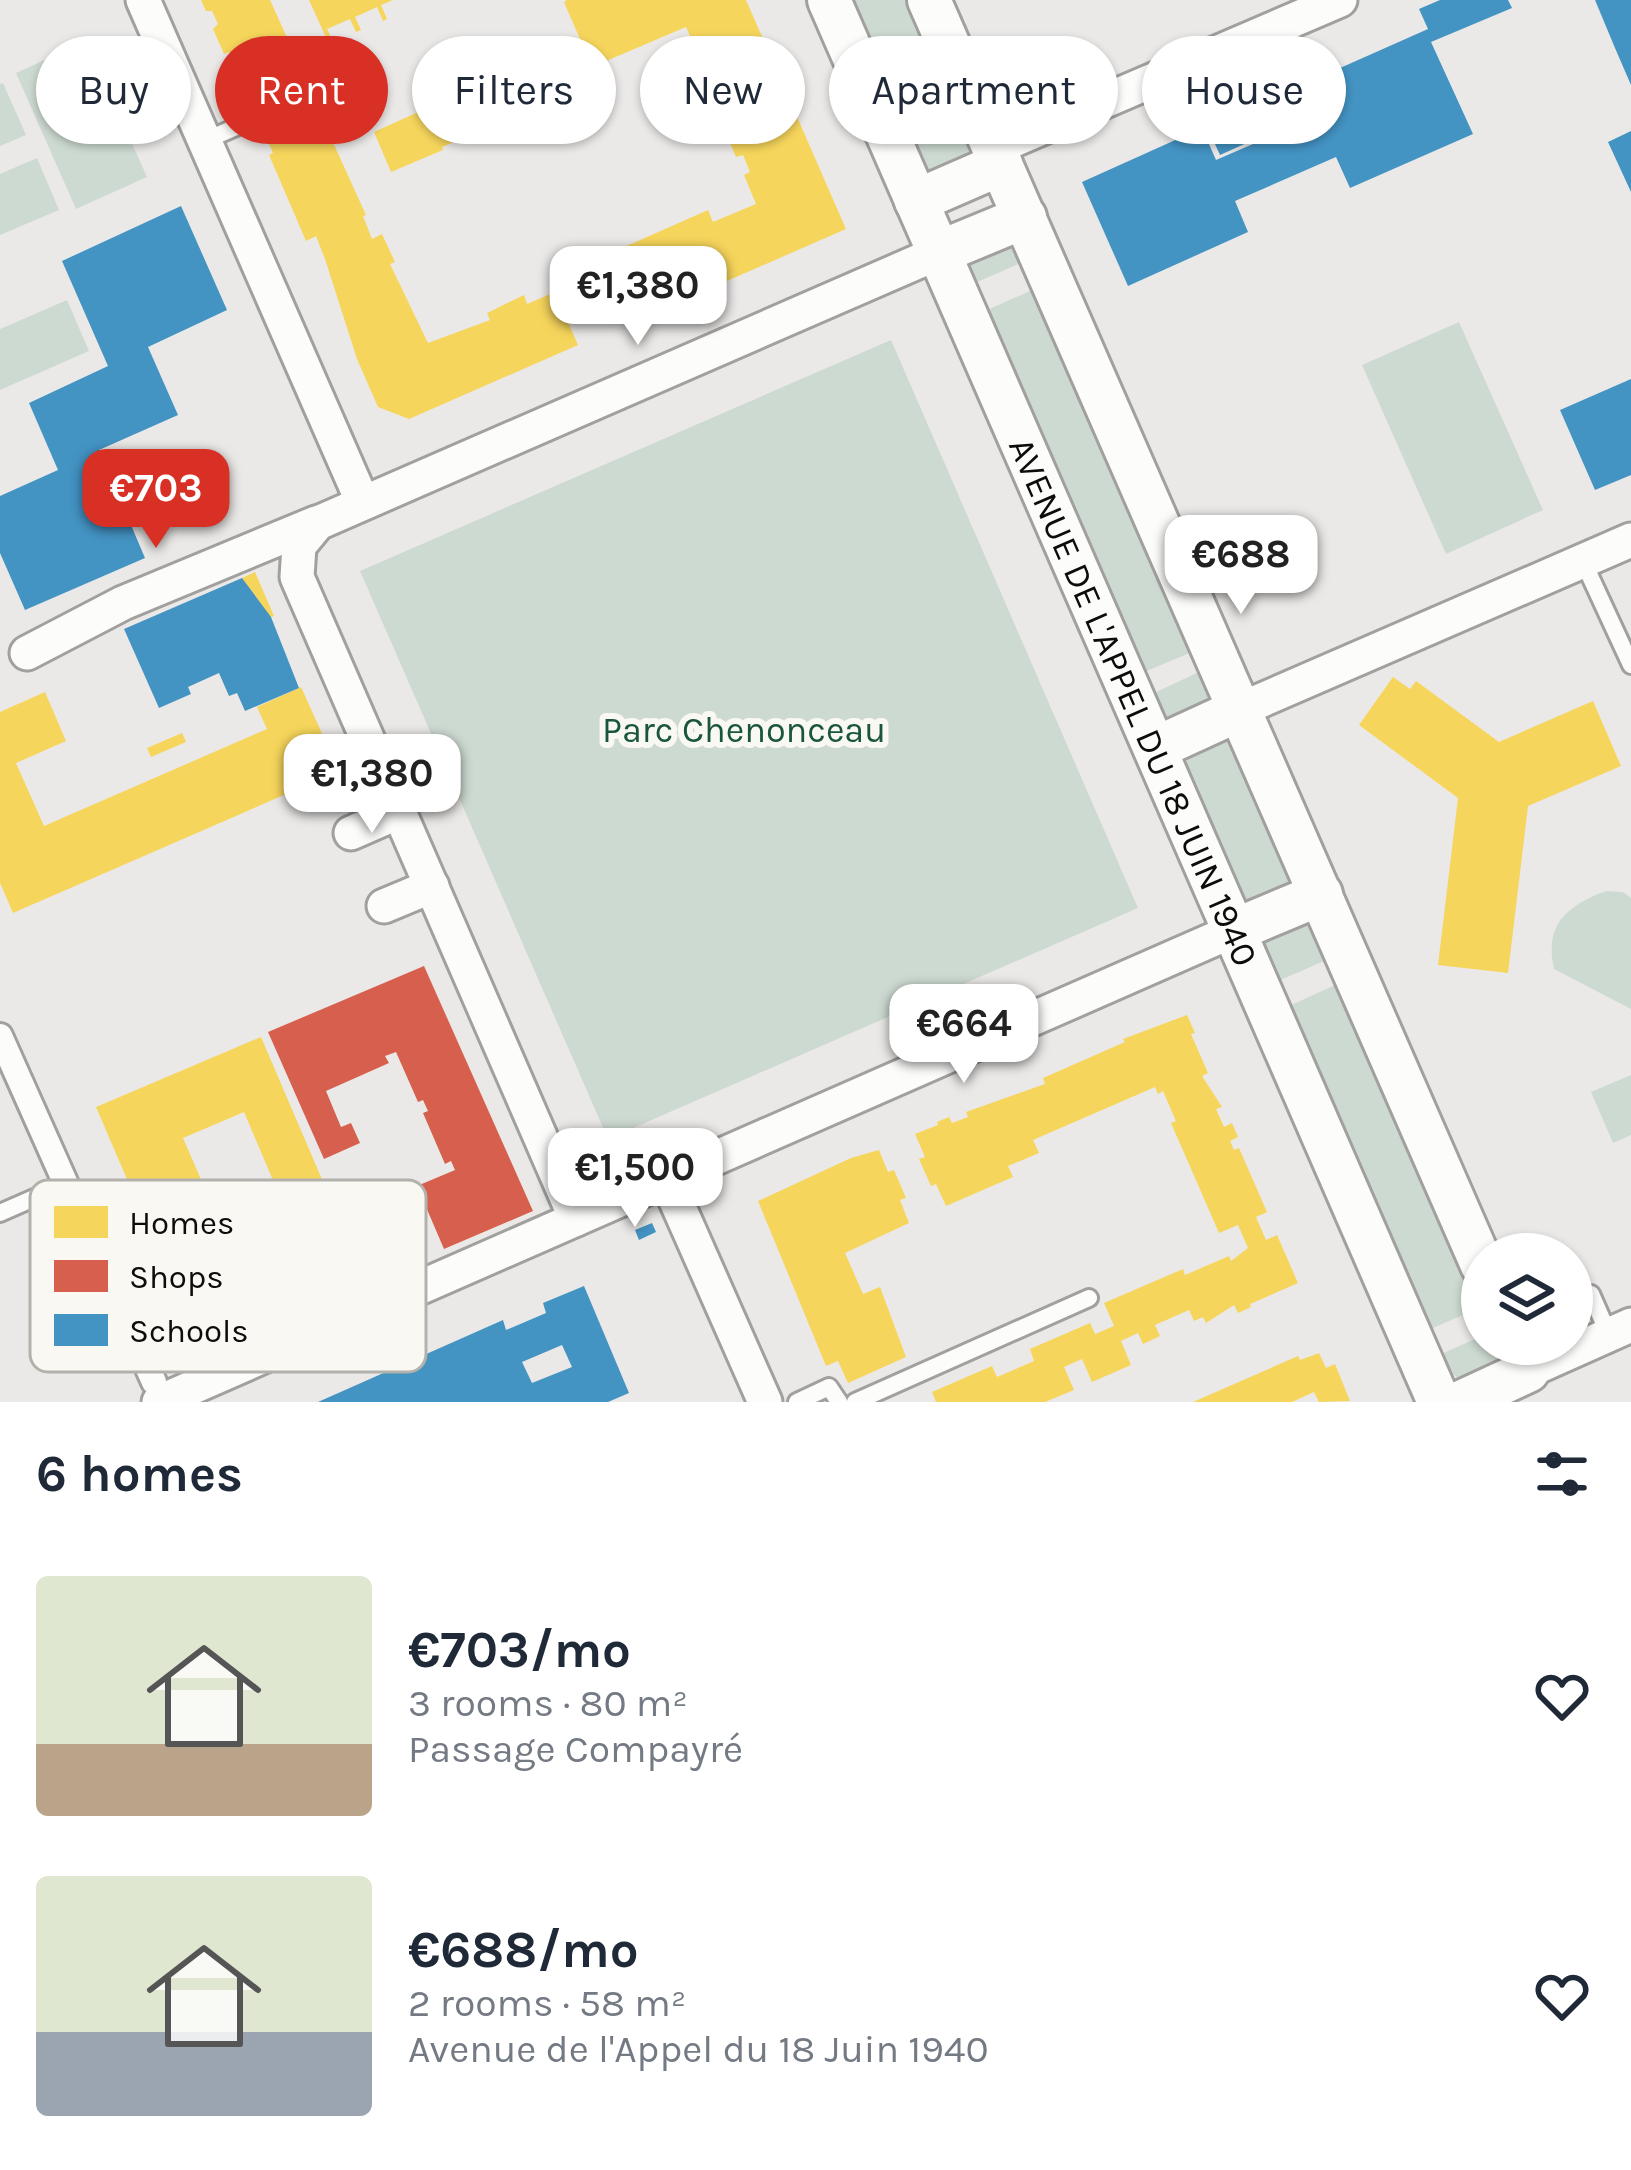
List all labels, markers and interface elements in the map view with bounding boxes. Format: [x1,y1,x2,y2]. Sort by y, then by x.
chip: Buy [36,36,191,144]
chip: Rent [215,36,388,144]
chip: Filters [412,36,616,144]
chip: New [640,36,805,144]
chip: Apartment [829,36,1118,144]
chip: House [1142,36,1346,144]
pin: €1,380 [540,246,736,348]
text: €1,380 [577,262,699,308]
street label: AVENUE DE L'APPEL DU 18 JUIN 1940 [1000,431,1267,972]
pin: €703 [85,449,227,551]
text: €703 [109,465,203,511]
pin: €688 [1170,515,1312,617]
text: €688 [1192,531,1290,577]
park label: Parc Chenonceau [602,709,886,751]
pin: €1,380 [274,734,470,836]
text: €1,380 [311,750,433,796]
pin: €664 [893,984,1035,1086]
text: €664 [916,1000,1012,1046]
pin: €1,500 [537,1128,733,1230]
text: €1,500 [575,1144,695,1190]
legend [30,1180,426,1372]
text: Homes [129,1204,234,1242]
map controls [1461,1233,1593,1365]
button: layers [1461,1233,1593,1365]
text: Shops [129,1258,224,1296]
text: Schools [129,1312,249,1350]
icon: filters [1529,1441,1595,1507]
text: 6 homes [36,1444,243,1504]
text: €703/mo [408,1620,631,1680]
icon: home [132,1624,276,1768]
icon: heart [1529,1663,1595,1729]
text: 3 rooms · 80 m² [408,1680,688,1726]
text: Passage Compayré [408,1726,743,1772]
text: €688/mo [408,1920,639,1980]
icon: home [132,1924,276,2068]
icon: heart [1529,1963,1595,2029]
text: 2 rooms · 58 m² [408,1980,686,2026]
text: Avenue de l'Appel du 18 Juin 1940 [408,2026,989,2072]

